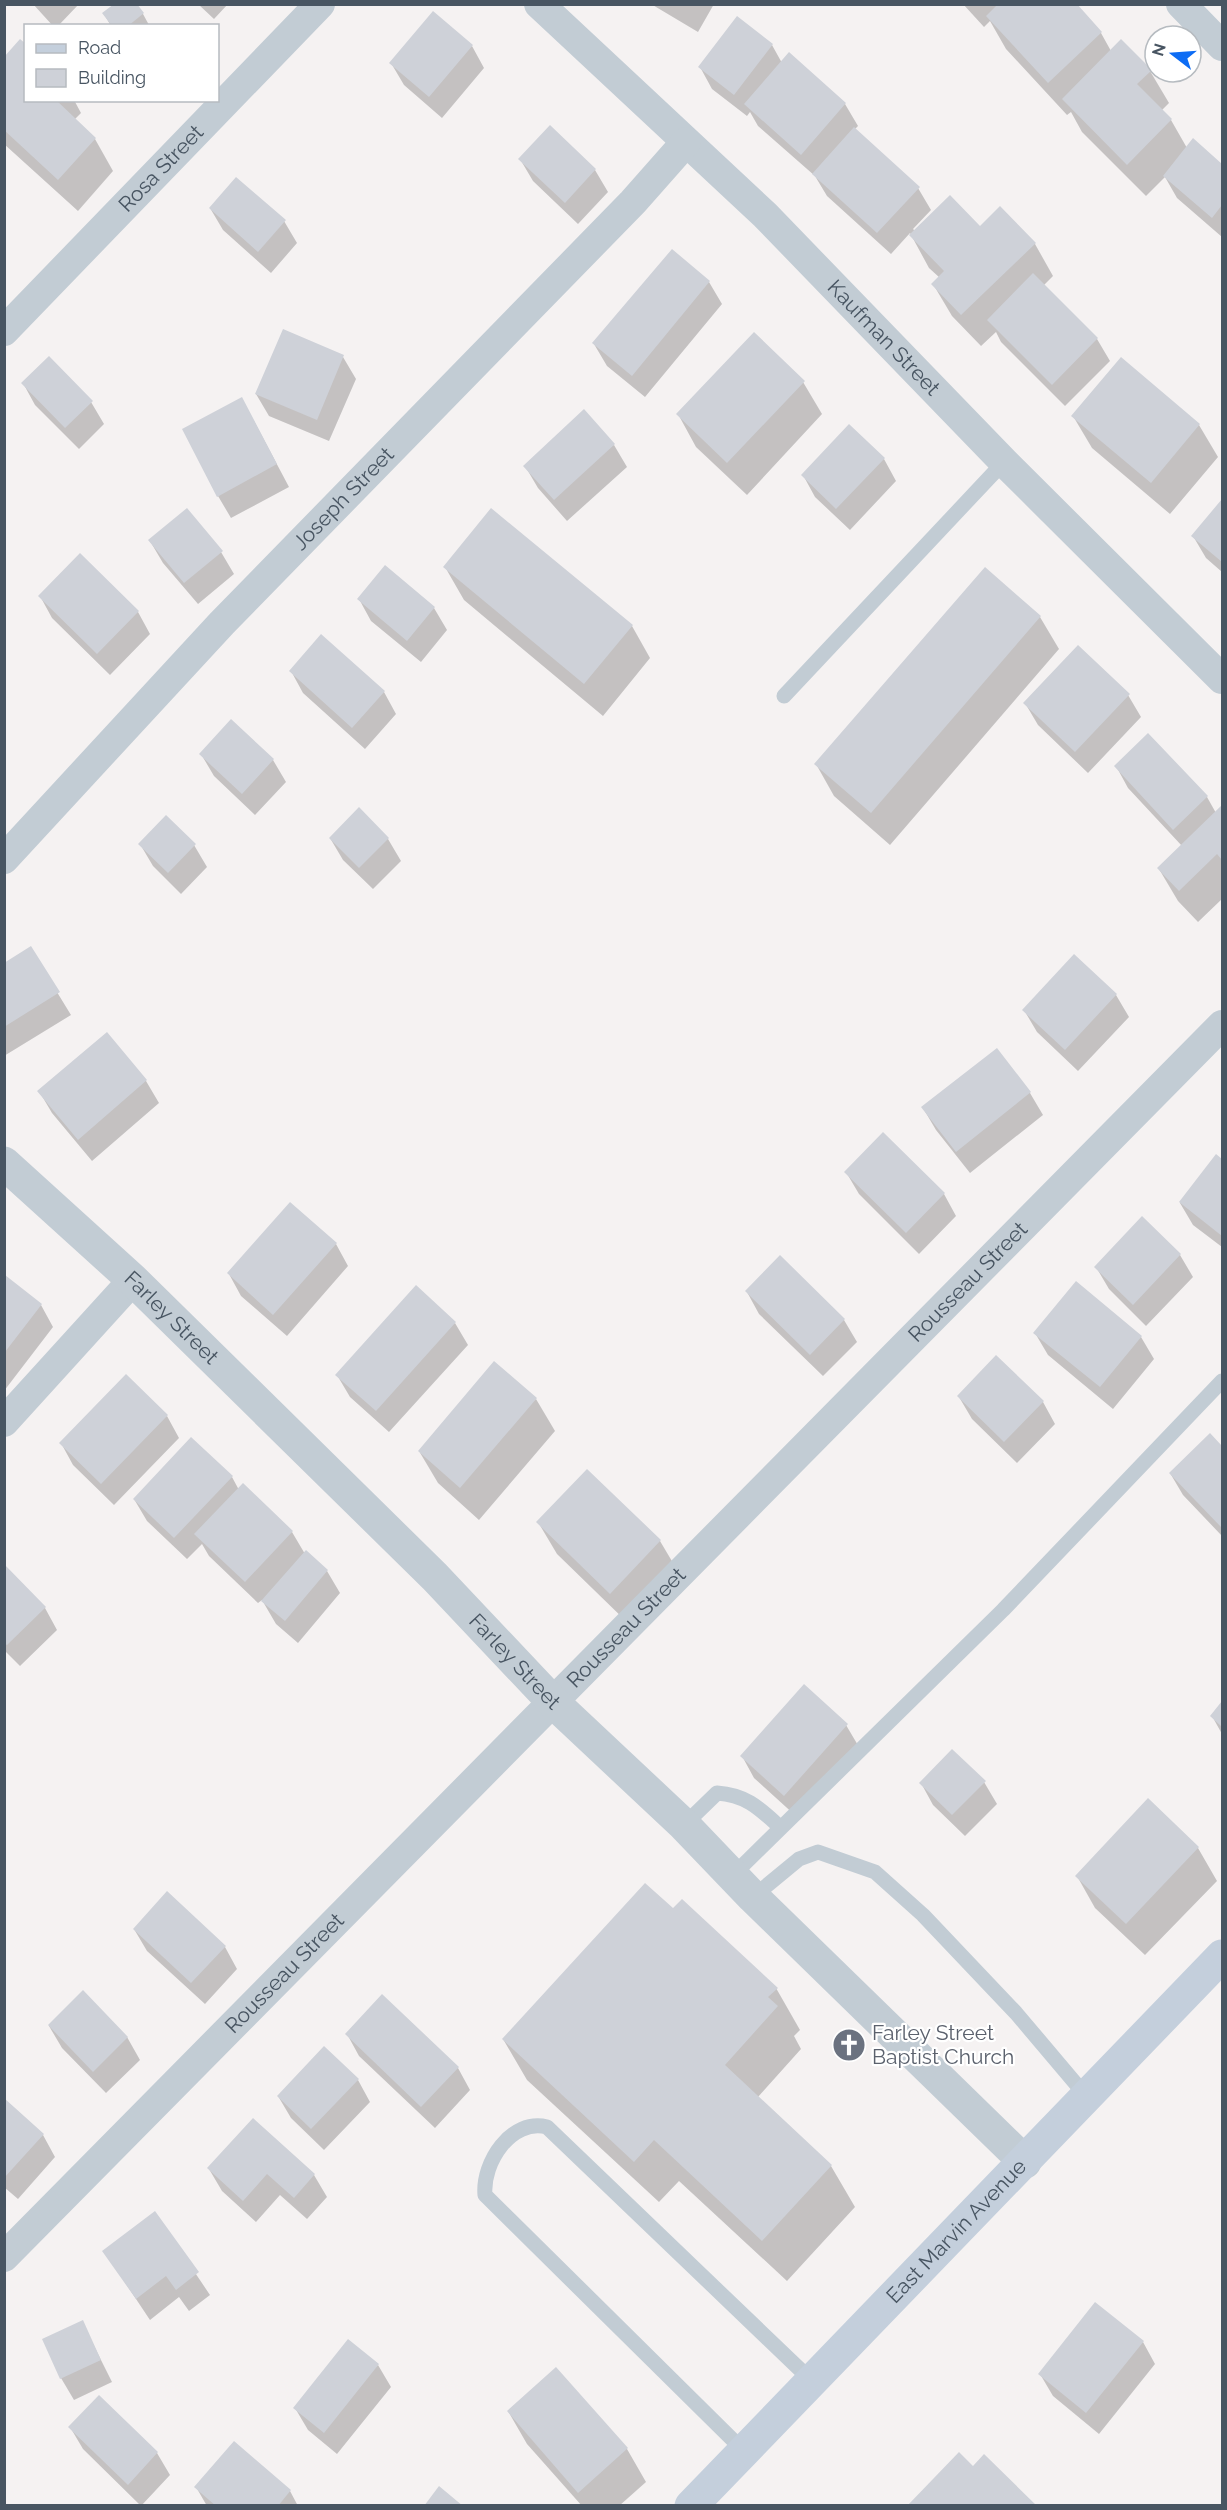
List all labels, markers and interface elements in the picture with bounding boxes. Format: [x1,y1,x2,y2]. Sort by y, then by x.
legend [24,24,219,102]
north arrow [1143,24,1203,84]
text: Road [78,37,121,58]
text: N [1148,41,1170,58]
text: Building [78,67,146,88]
street label: Rosa Street [113,120,208,217]
street label: Kaufman Street [823,274,946,400]
street label: Joseph Street [287,442,399,555]
street label: Rousseau Street [903,1217,1032,1347]
street label: Farley Street [120,1266,224,1369]
street label: Rousseau Street [561,1562,690,1692]
street label: Farley Street [464,1608,566,1714]
street label: Rousseau Street [220,1908,349,2038]
place label: Farley Street Baptist Church [872,2020,1014,2069]
church icon: Farley Street Baptist Church [831,2027,867,2063]
street label: East Marvin Avenue [881,2154,1031,2308]

